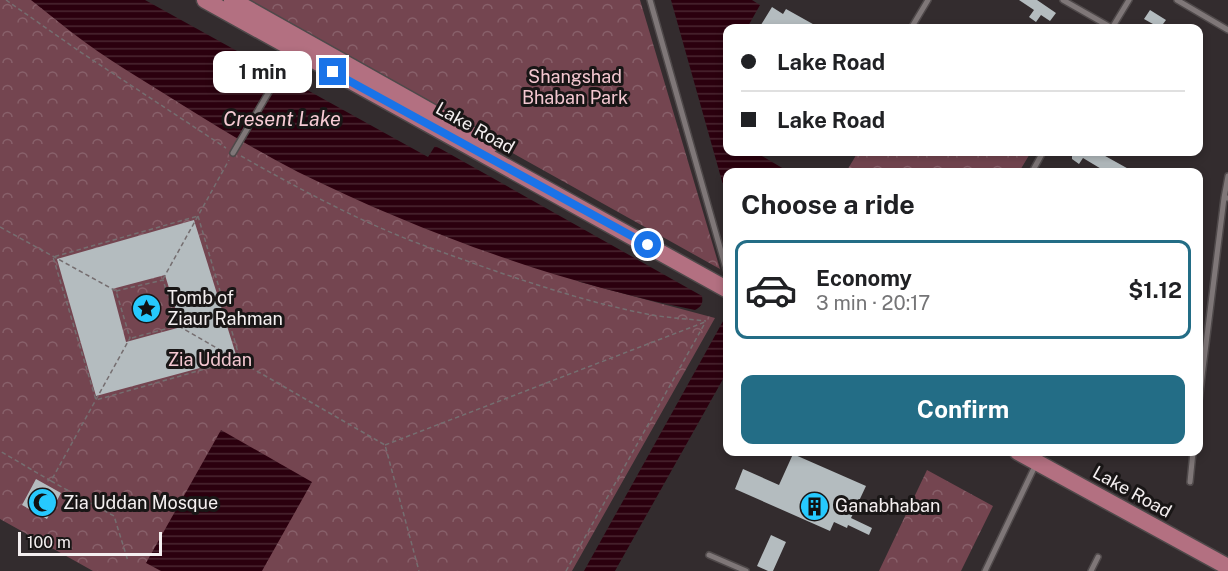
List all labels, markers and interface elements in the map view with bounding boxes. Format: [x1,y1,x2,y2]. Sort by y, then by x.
text: Lake Road [777,49,885,75]
callout: 1 min [213,51,312,93]
route end [319,58,346,85]
text: 1 min [238,60,287,84]
park label: Shangshad Bhaban Park [522,66,628,108]
street label: Lake Road [432,97,518,158]
water label: Cresent Lake [223,107,341,131]
text: Lake Road [777,107,885,133]
text: Choose a ride [741,188,915,220]
route start [634,231,661,258]
icon: car [744,263,798,317]
text: Economy [816,265,912,291]
text: $1.12 [1128,277,1182,303]
place label: Tomb of Ziaur Rahman [167,287,283,329]
text: 3 min · 20:17 [816,291,930,315]
place icon: Tomb of Ziaur Rahman [130,292,162,324]
park label: Zia Uddan [168,349,252,370]
button: Confirm [741,375,1185,444]
street label: Lake Road [1089,461,1175,522]
mosque icon: Zia Uddan Mosque [26,487,58,519]
building icon: Ganabhaban [798,490,830,522]
place label: Zia Uddan Mosque [63,492,218,513]
place label: Ganabhaban [835,495,940,516]
scale bar [18,529,162,556]
text: 100 m [27,533,71,552]

